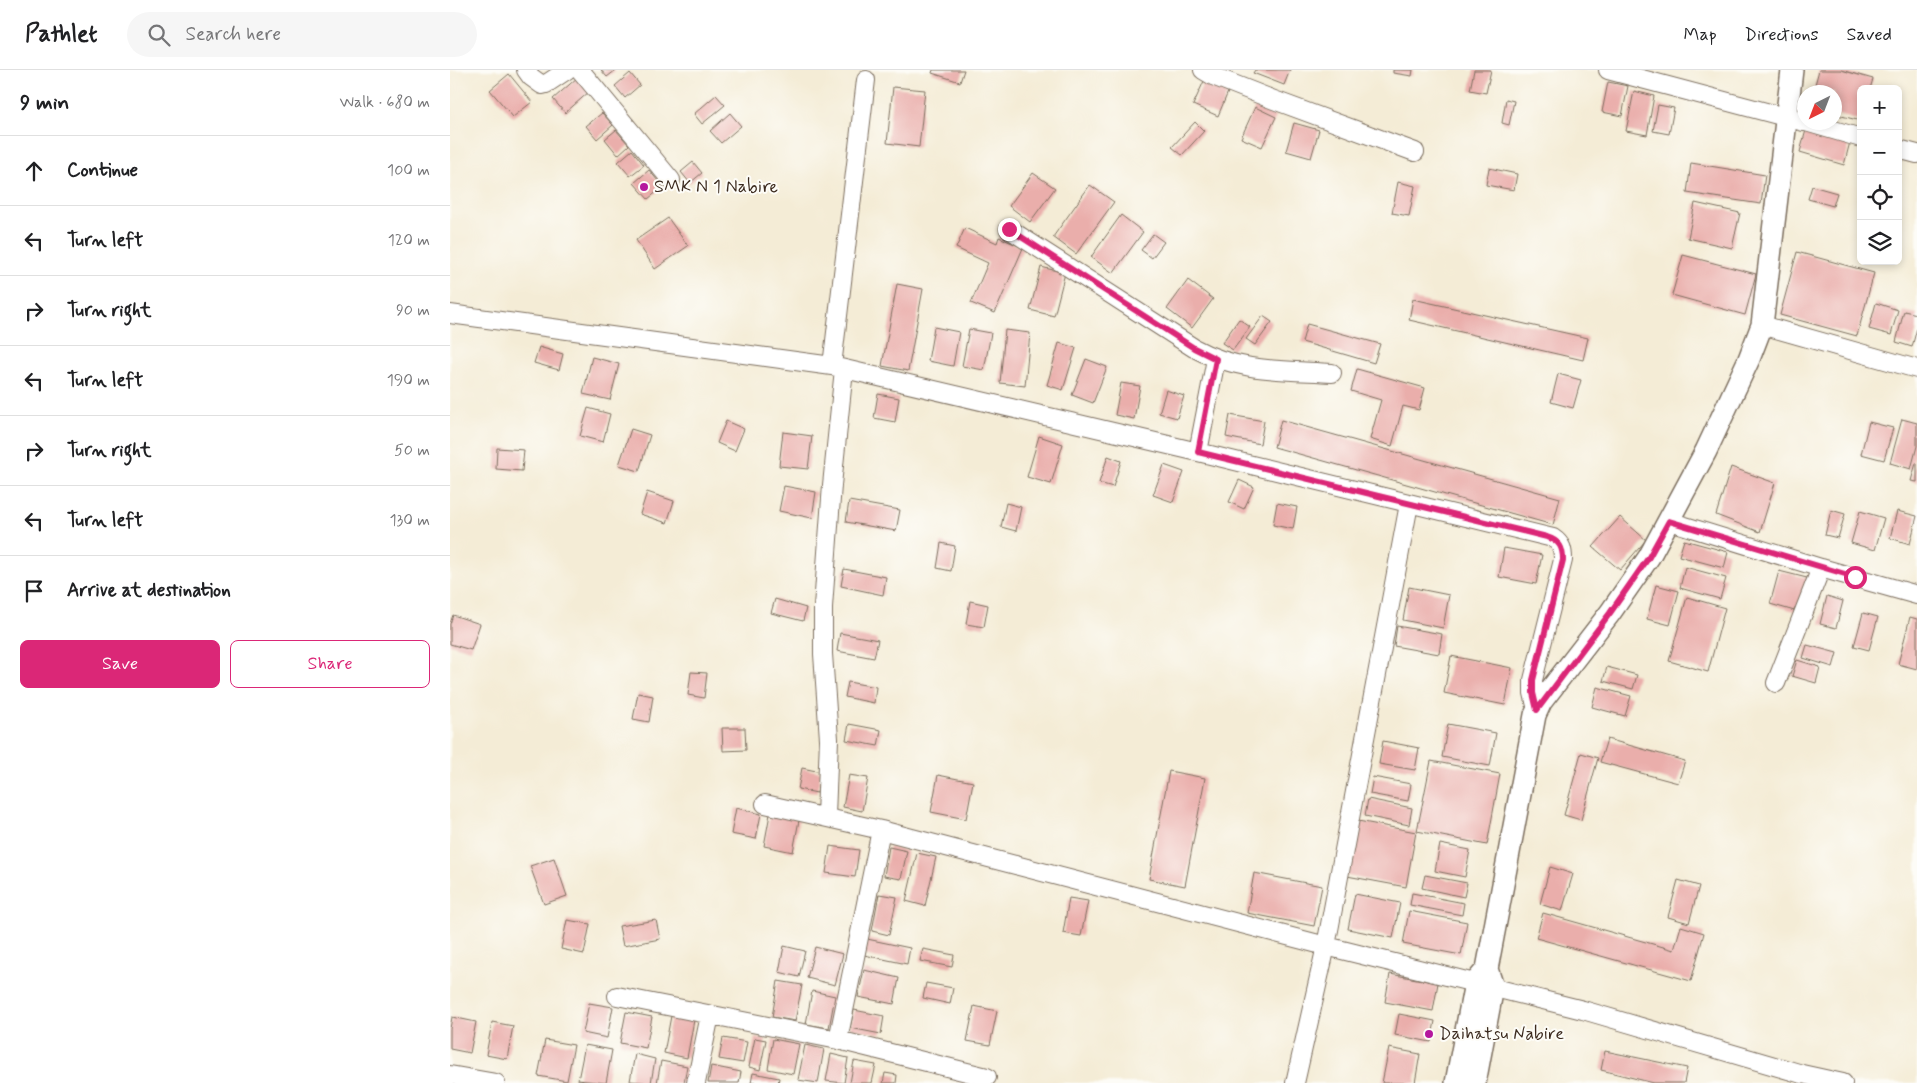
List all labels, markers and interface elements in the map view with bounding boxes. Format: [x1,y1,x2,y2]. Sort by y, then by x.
search box [127,12,477,57]
text: Pathlet [25,19,97,50]
icon: search [145,21,173,49]
text: Search here [185,22,281,47]
text: Map [1684,23,1717,47]
text: Directions [1745,23,1819,47]
text: Saved [1847,23,1892,47]
north arrow [1797,85,1842,130]
map controls [1857,85,1902,265]
button: + [1857,85,1902,130]
text: 9 min [20,89,69,117]
text: Walk · 680 m [339,92,430,113]
button: − [1857,130,1902,175]
icon: ahead [20,157,48,185]
text: Continue [67,158,138,183]
text: 100 m [387,160,430,181]
place label: SMK N 1 Nabire [654,175,778,199]
button: locate [1857,175,1902,220]
marker: SMK N 1 Nabire [638,181,650,193]
route end [998,218,1021,241]
button: layers [1857,220,1902,265]
icon: left [20,227,48,255]
text: Turn left [67,228,143,253]
text: 120 m [388,230,430,251]
icon: right [20,297,48,325]
text: Turn right [67,298,151,323]
text: 90 m [396,300,430,321]
icon: left [20,367,48,395]
text: Turn left [67,368,143,393]
text: 190 m [387,370,430,391]
icon: right [20,437,48,465]
text: Turn right [67,438,151,463]
text: 50 m [394,440,430,461]
icon: left [20,507,48,535]
text: Turn left [67,508,143,533]
text: 130 m [389,510,430,531]
route start [1844,566,1867,589]
icon: arrive [20,577,48,605]
text: Arrive at destination [67,578,231,603]
button: Save [20,640,220,688]
button: Share [230,640,430,688]
place label: Daihatsu Nabire [1439,1022,1564,1046]
marker: Daihatsu Nabire [1423,1028,1435,1040]

